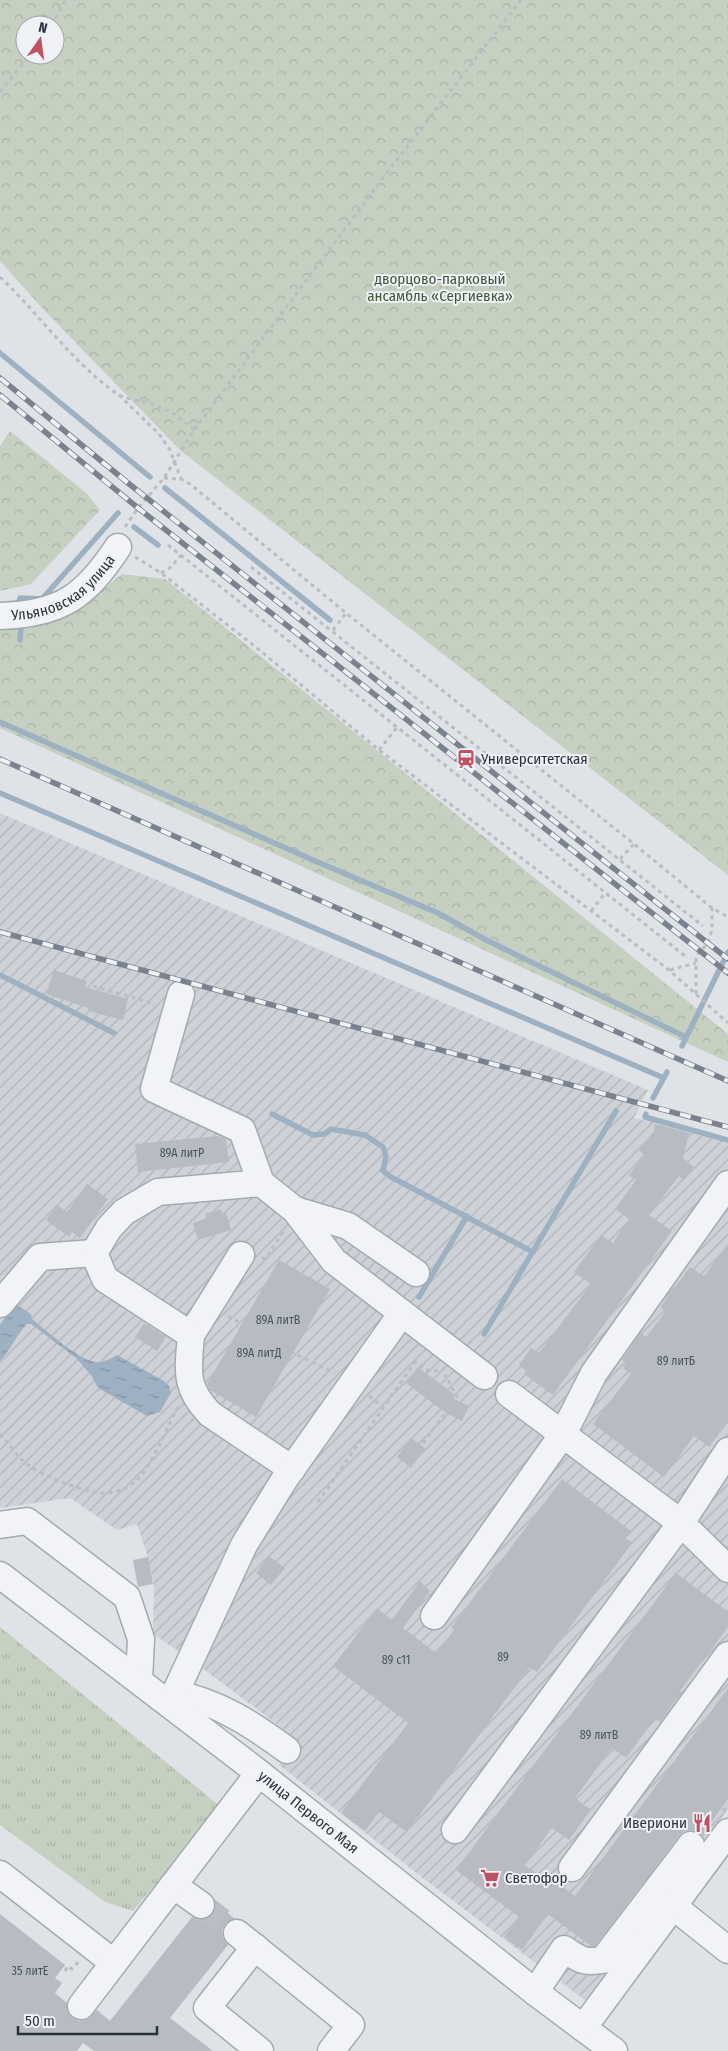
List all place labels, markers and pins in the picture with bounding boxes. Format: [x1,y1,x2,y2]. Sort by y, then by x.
station icon: Университетская [455,748,477,770]
place label: Университетская [480,750,588,768]
restaurant icon: Ивериони [691,1812,713,1834]
place label: Ивериони [623,1814,687,1832]
supermarket icon: Светофор [479,1867,501,1889]
place label: Светофор [505,1869,567,1887]

